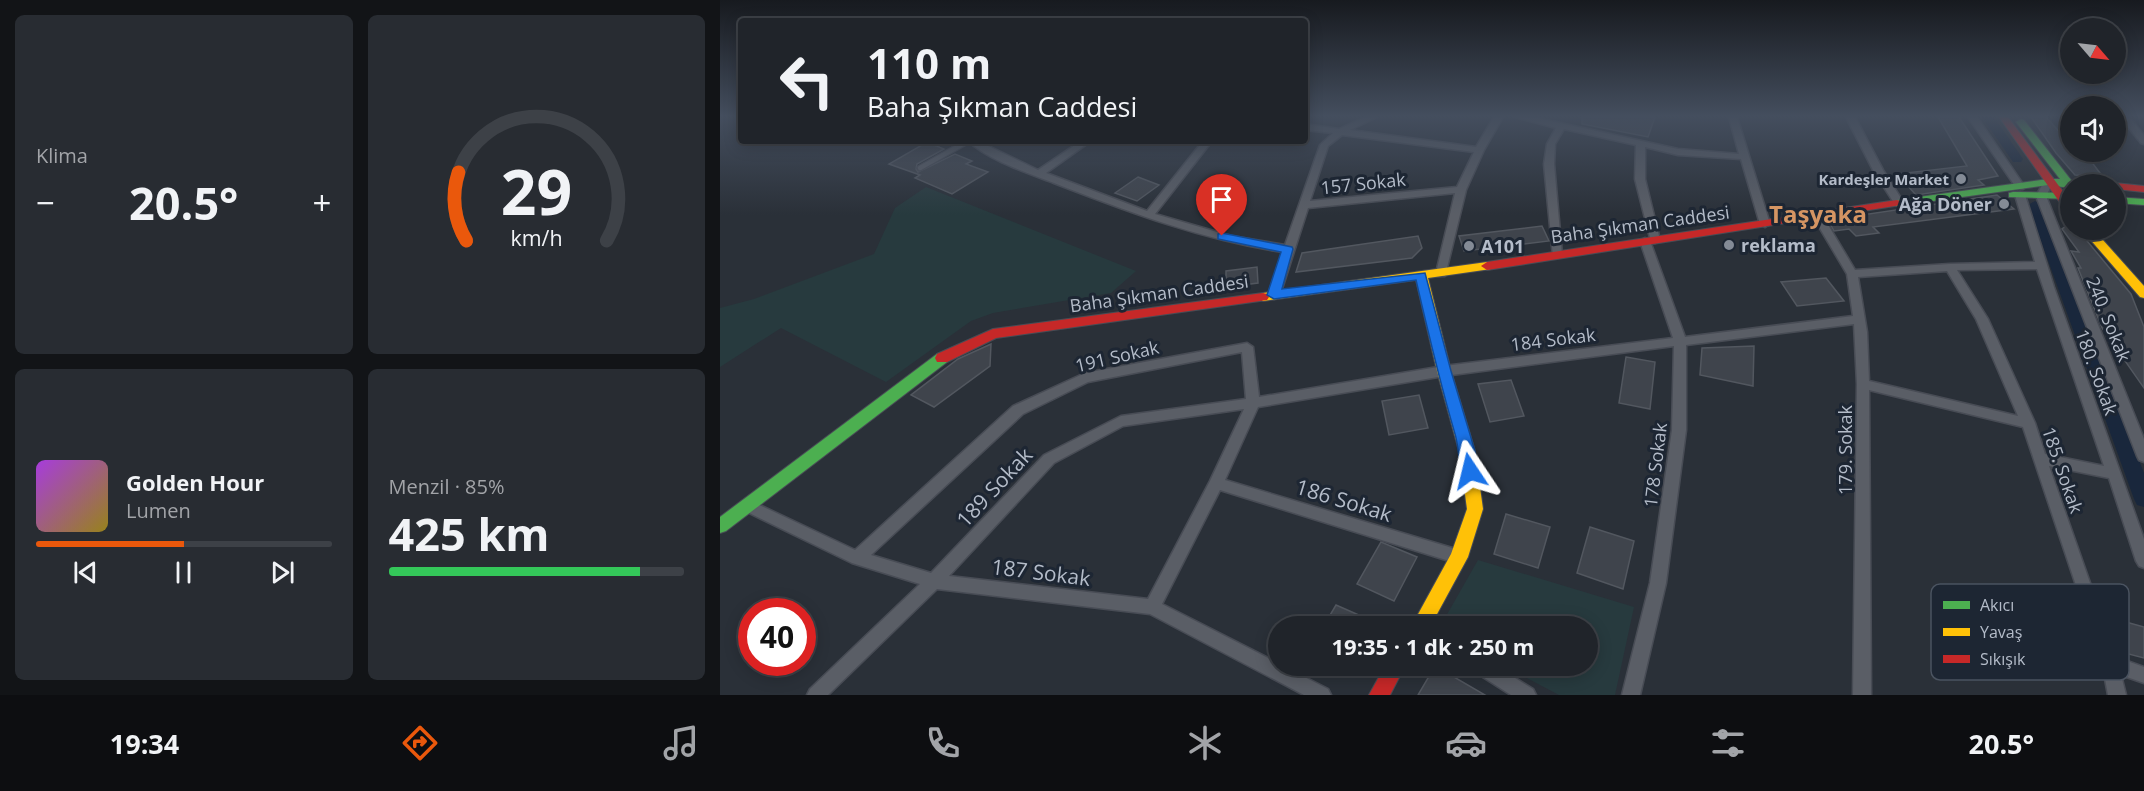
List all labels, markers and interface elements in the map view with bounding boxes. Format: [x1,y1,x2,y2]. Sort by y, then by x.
north arrow [2060,18,2126,84]
map controls [2060,18,2126,240]
text: 110 m [867,34,991,91]
icon: left [768,42,846,120]
text: Baha Şıkman Caddesi [867,88,1137,125]
button: sound [2060,96,2126,162]
text: Klima [36,142,88,169]
text: 29 [501,148,572,233]
street label: 157 Sokak [1319,167,1407,199]
place label: Kardeşler Market [1819,169,1949,189]
text: 20.5° [129,172,238,233]
marker: Kardeşler Market [1954,172,1968,186]
pin [1196,174,1247,236]
button: layers [2060,174,2126,240]
text: − [36,180,55,225]
text: + [313,180,331,225]
icon: arrive [1205,183,1238,216]
place label: Ağa Döner [1899,192,1992,216]
district label: Taşyaka [1769,197,1867,230]
marker: Ağa Döner [1997,197,2011,211]
street label: Baha Şıkman Caddesi [1549,200,1731,248]
text: km/h [510,224,562,253]
place label: reklama [1741,233,1816,257]
place label: A101 [1481,234,1524,258]
marker: reklama [1722,238,1736,252]
marker: A101 [1462,239,1476,253]
street label: Baha Şıkman Caddesi [1068,269,1250,317]
street label: 240. Sokak [2081,273,2137,366]
street label: 184 Sokak [1509,322,1597,356]
street label: 180. Sokak [2070,326,2124,419]
street label: 191 Sokak [1073,335,1162,377]
street label: 179. Sokak [1833,405,1857,495]
street label: 178 Sokak [1638,421,1672,509]
street label: 185. Sokak [2037,424,2089,517]
position arrow [1438,439,1502,503]
street label: 189 Sokak [950,441,1038,533]
text: Golden Hour [126,467,264,497]
street label: 186 Sokak [1292,472,1396,528]
text: Menzil · 85% [389,473,505,500]
text: Lumen [126,497,191,524]
text: 425 km [389,503,549,564]
street label: 187 Sokak [990,552,1092,592]
icon: previous [69,556,102,589]
icon: pause [167,556,200,589]
icon: next [266,556,299,589]
legend [1931,584,2129,680]
text: Akıcı [1980,594,2014,616]
speed limit sign: 40 [738,598,816,676]
text: Yavaş [1980,621,2022,643]
text: 19:35 · 1 dk · 250 m [1332,631,1534,661]
text: Sıkışık [1980,648,2026,670]
icon: directions [399,722,441,764]
icon: music [660,722,702,764]
icon: phone [922,722,964,764]
icon: climate [1184,722,1226,764]
icon: car [1445,722,1487,764]
icon: filters [1707,722,1749,764]
text: 19:34 [110,725,179,762]
text: 20.5° [1969,725,2034,762]

